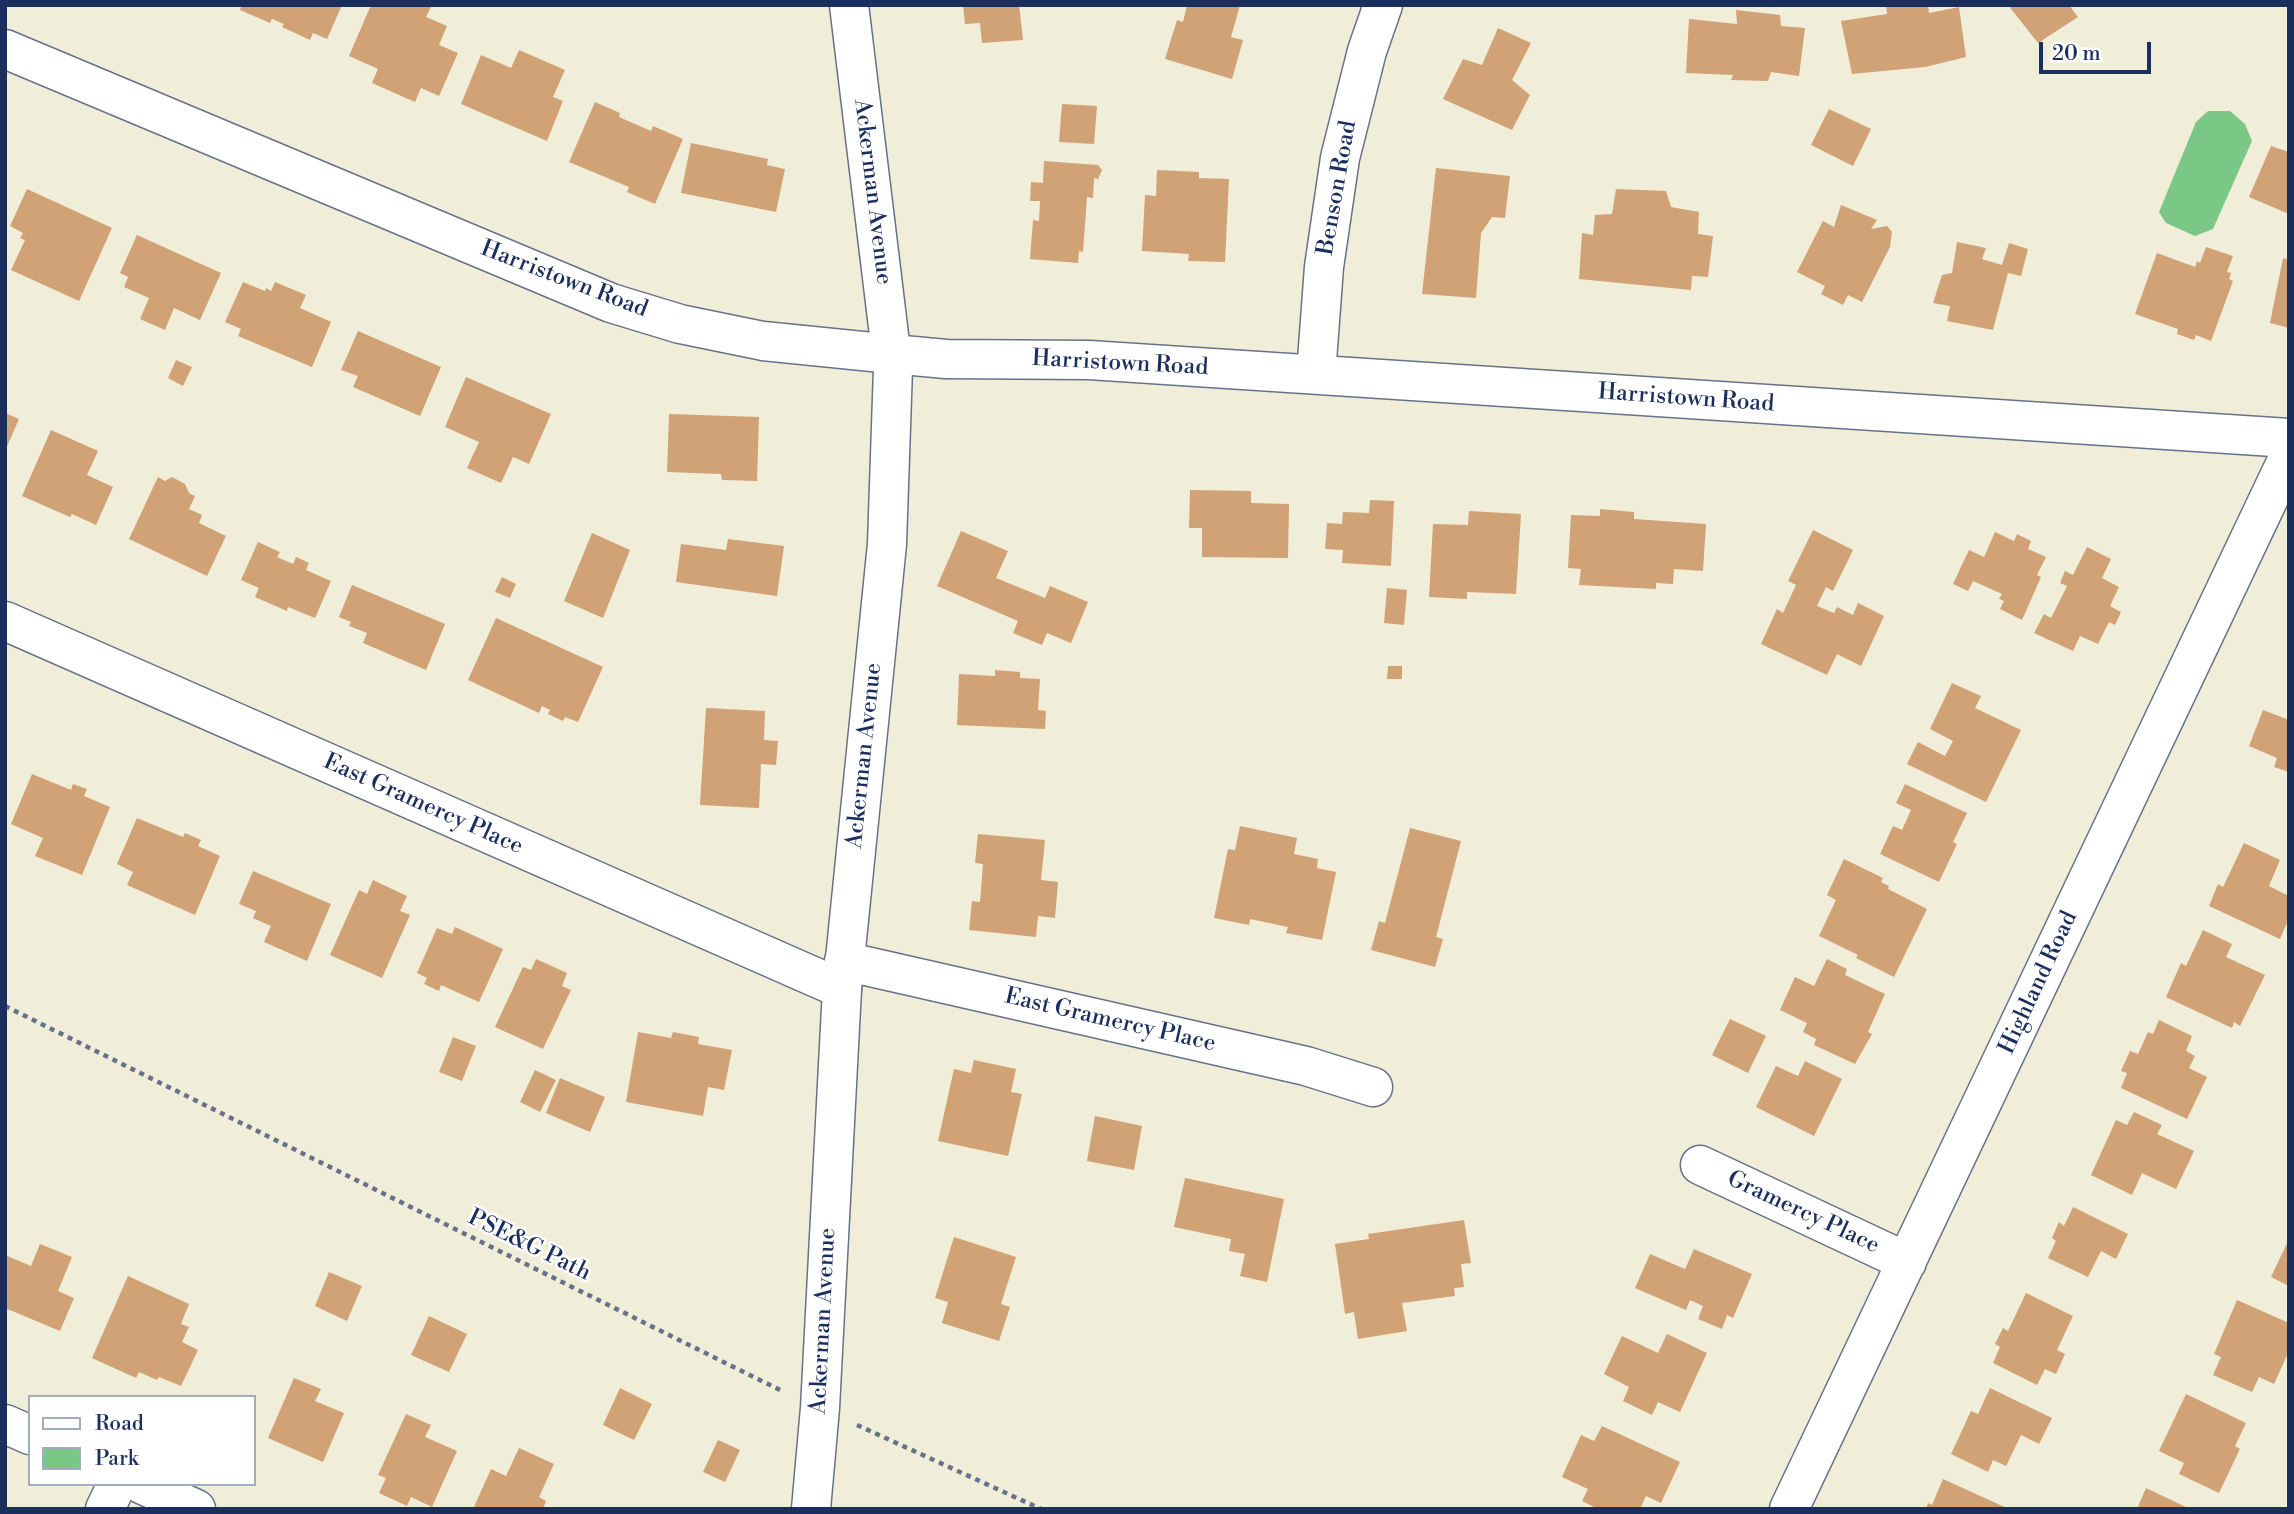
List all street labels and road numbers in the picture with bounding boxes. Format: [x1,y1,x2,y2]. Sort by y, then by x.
street label: Ackerman Avenue [847,98,897,286]
street label: Benson Road [1313,119,1363,257]
street label: Harristown Road [477,235,651,325]
street label: Harristown Road [1031,346,1209,382]
street label: Harristown Road [1597,379,1775,419]
street label: Ackerman Avenue [842,662,888,850]
street label: East Gramercy Place [319,749,527,861]
street label: Highland Road [1994,907,2084,1059]
street label: East Gramercy Place [1002,983,1218,1059]
street label: Gramercy Place [1722,1166,1884,1260]
street label: PSE&G Path [463,1204,595,1288]
street label: Ackerman Avenue [805,1227,843,1415]

